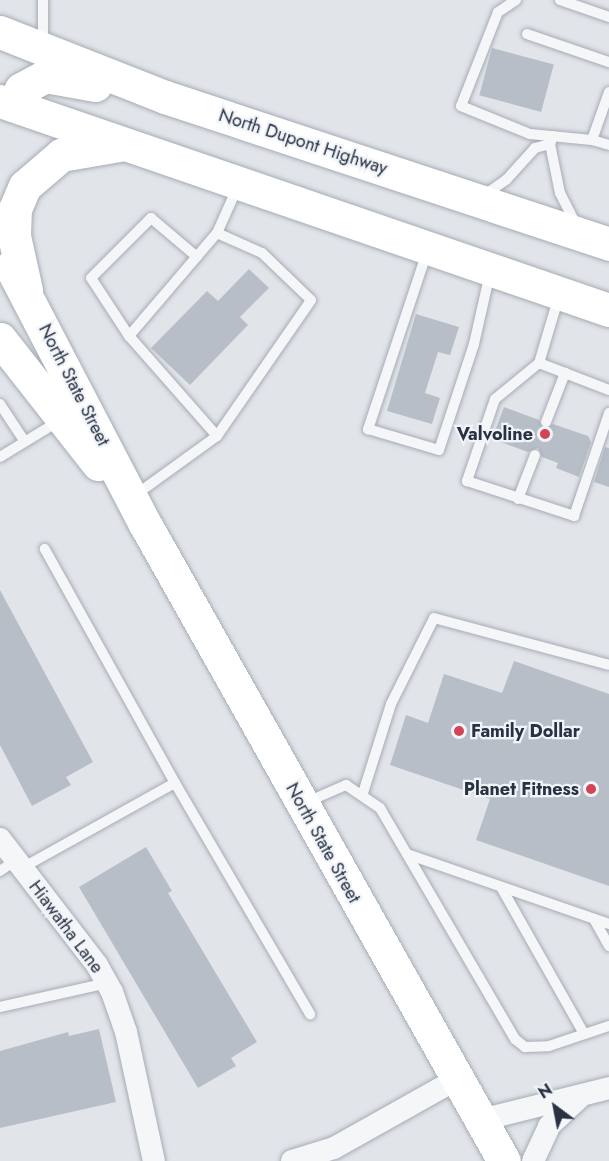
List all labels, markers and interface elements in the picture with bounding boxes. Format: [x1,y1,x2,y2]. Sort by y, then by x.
street label: North Dupont Highway [216,105,390,179]
street label: North State Street [34,320,114,450]
place label: Valvoline [457,423,533,445]
marker: Valvoline [538,427,552,441]
place label: Family Dollar [471,720,580,742]
marker: Family Dollar [452,724,466,738]
place label: Planet Fitness [464,778,579,800]
street label: North State Street [281,779,365,907]
marker: Planet Fitness [584,782,598,796]
street label: Hiawatha Lane [24,876,108,978]
north arrow [525,1077,585,1137]
text: N [534,1078,557,1104]

